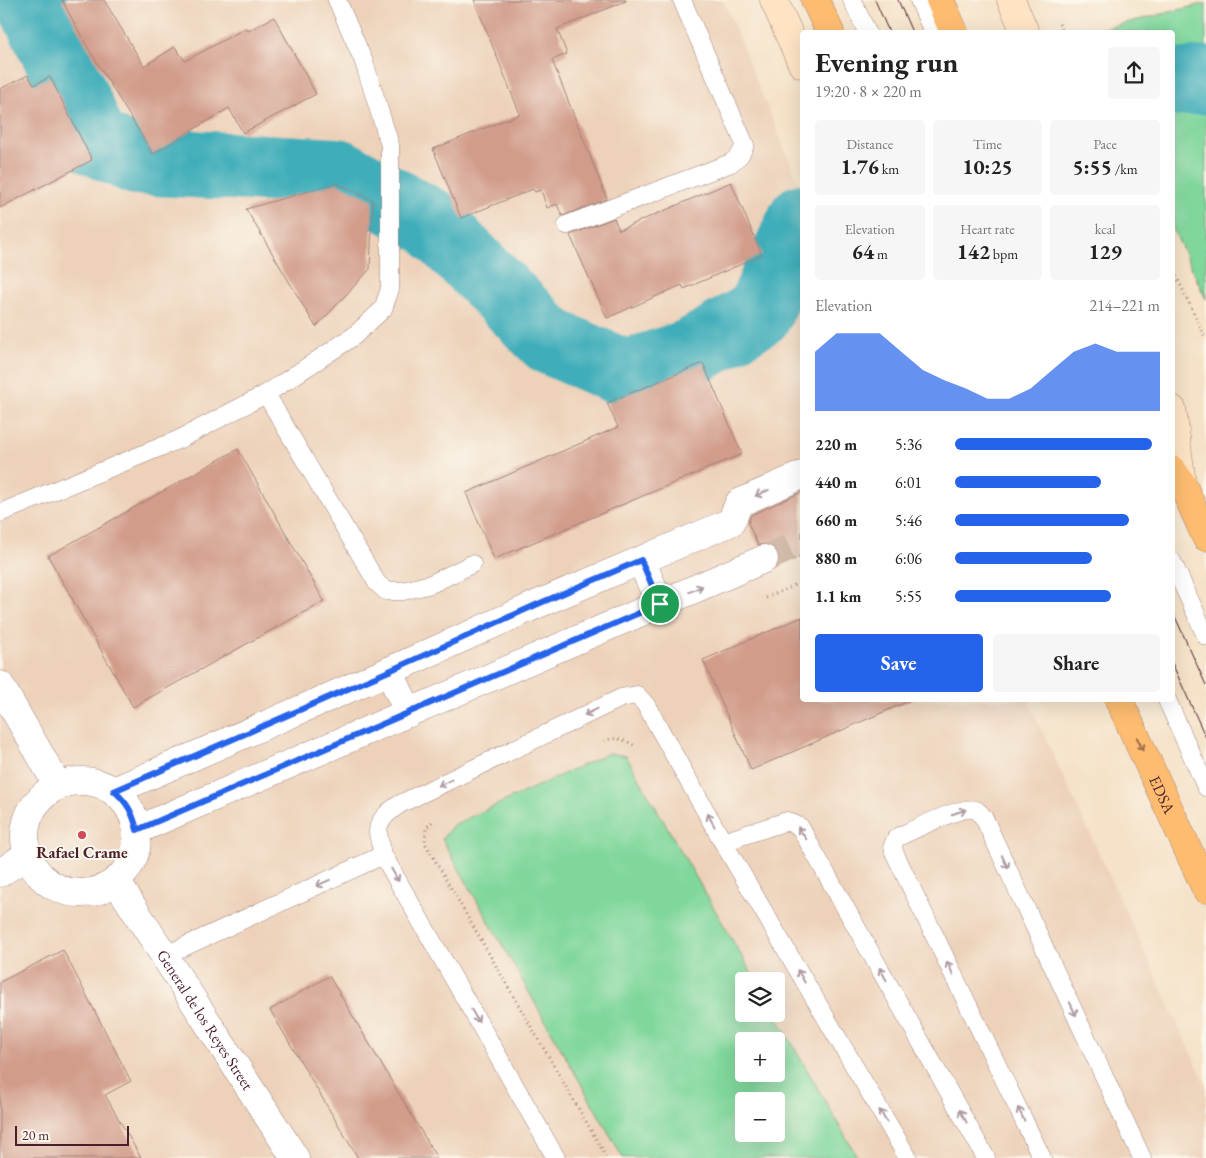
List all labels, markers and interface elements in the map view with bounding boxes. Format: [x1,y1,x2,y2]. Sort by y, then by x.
text: Evening run [815,44,958,80]
button: share [1108,47,1160,99]
text: 19:20 · 8 × 220 m [815,81,922,102]
text: Distance [846,135,893,153]
text: Time [973,135,1002,153]
text: Pace [1093,135,1117,153]
text: 1.76 [840,153,879,180]
text: 10:25 [962,153,1013,180]
text: 5:55 [1073,153,1112,180]
text: km [879,160,899,178]
text: /km [1112,160,1138,178]
text: Elevation [845,220,895,238]
text: Heart rate [960,220,1015,238]
text: kcal [1095,220,1116,238]
text: 64 [852,238,874,265]
text: 142 [957,238,990,265]
text: 129 [1088,238,1122,265]
text: m [874,245,888,263]
text: bpm [990,245,1018,263]
text: Elevation [815,295,873,316]
text: 214–221 m [1089,295,1160,316]
text: 220 m [815,434,857,455]
text: 5:36 [895,434,922,455]
text: 440 m [815,472,857,493]
text: 6:01 [895,472,922,493]
one-way arrow [754,488,769,498]
text: 660 m [815,510,857,531]
text: 5:46 [895,510,922,531]
text: 880 m [815,548,857,569]
text: 6:06 [895,548,922,569]
pin [639,583,681,625]
one-way arrow [688,583,703,593]
text: 1.1 km [815,586,861,607]
text: 5:55 [895,586,922,607]
icon: arrive [646,590,674,618]
button: Save [815,634,983,692]
button: Share [993,634,1160,692]
one-way arrow [584,708,599,718]
one-way arrow [1135,736,1145,751]
street label: EDSA [1144,772,1180,818]
one-way arrow [438,778,453,788]
one-way arrow [951,806,967,816]
one-way arrow [706,812,716,827]
one-way arrow [797,826,807,840]
marker: Rafael Crame [76,829,88,841]
place label: Rafael Crame [36,842,128,863]
one-way arrow [1000,854,1010,869]
one-way arrow [390,868,400,882]
one-way arrow [316,879,331,888]
street label: General de los Reyes Street [152,946,258,1094]
one-way arrow [945,961,954,976]
one-way arrow [877,967,887,982]
one-way arrow [796,969,806,983]
map controls [735,972,785,1142]
button: layers [735,972,785,1022]
one-way arrow [1069,1001,1078,1016]
one-way arrow [470,1009,480,1024]
button: + [735,1032,785,1082]
button: − [735,1092,785,1142]
one-way arrow [1016,1107,1025,1122]
one-way arrow [878,1108,888,1123]
one-way arrow [957,1109,967,1123]
scale bar [15,1123,129,1146]
text: 20 m [22,1126,49,1144]

